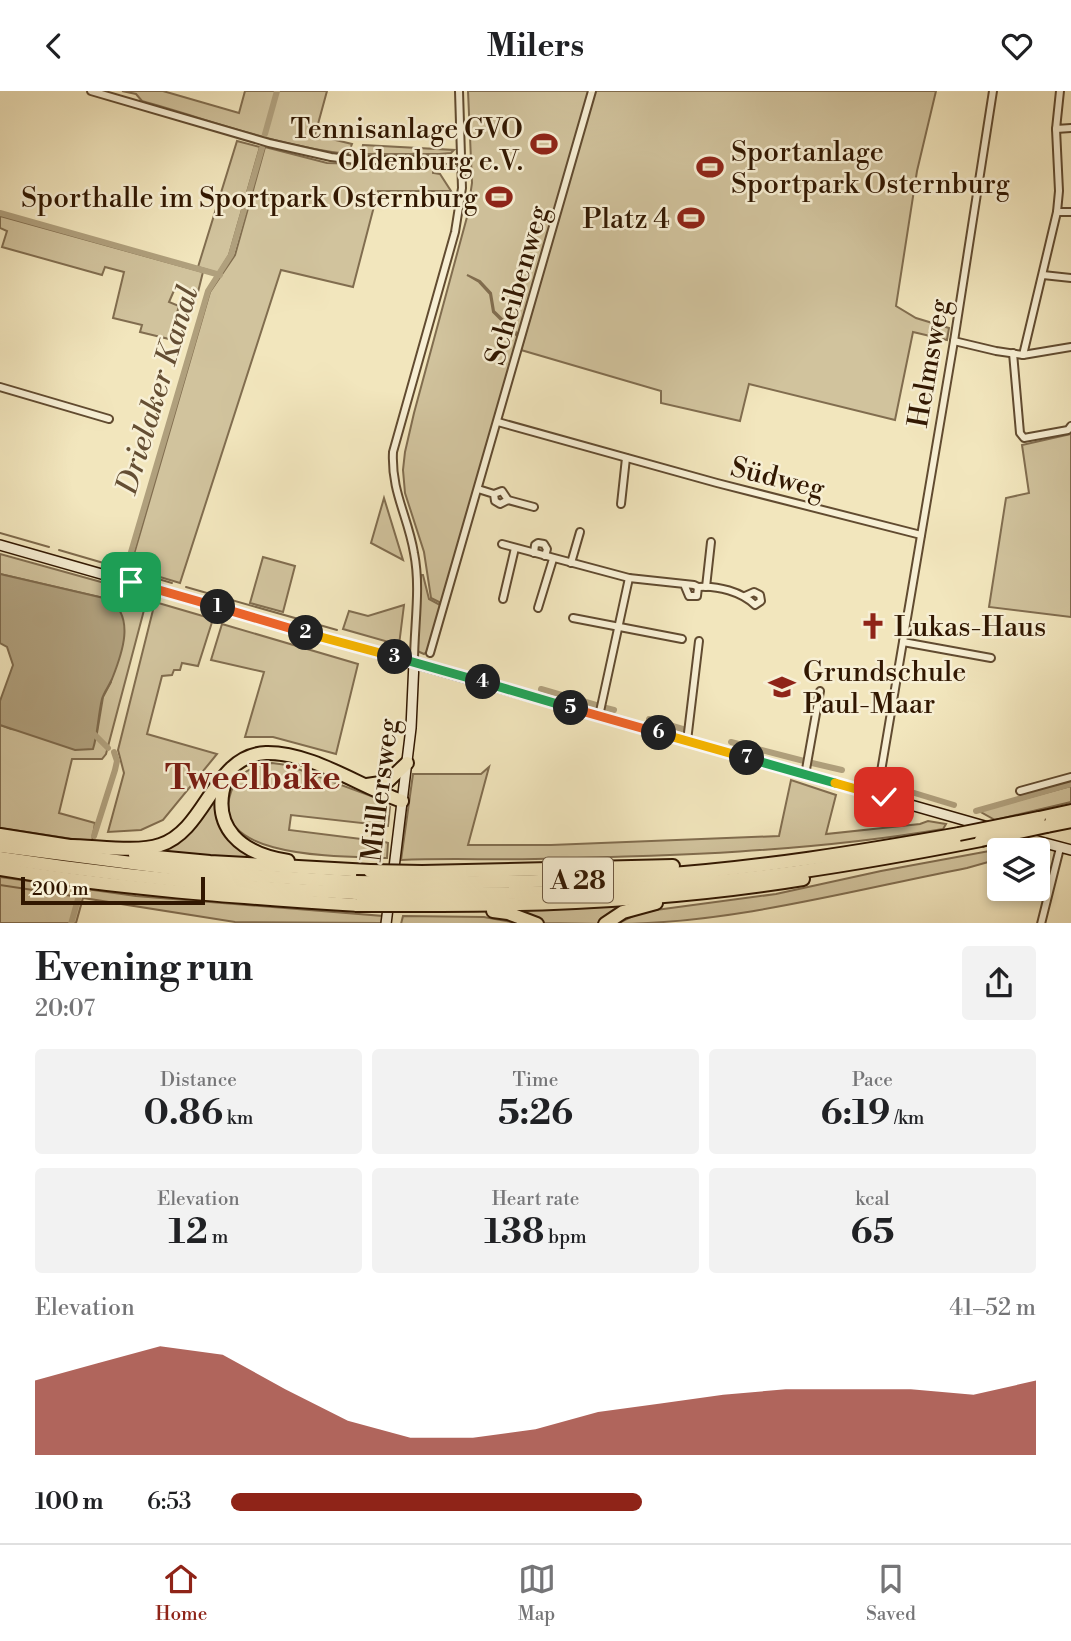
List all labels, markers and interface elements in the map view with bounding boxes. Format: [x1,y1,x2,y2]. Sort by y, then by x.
text: Milers [487,26,584,66]
icon: back [35,27,73,65]
icon: heart [998,27,1036,65]
place label: Tennisanlage GVO Oldenburg e.V. [290,112,523,179]
sports icon: Tennisanlage GVO Oldenburg e.V. [529,129,559,159]
place label: Sportanlage Sportpark Osternburg [731,135,1011,202]
sports icon: Sportanlage Sportpark Osternburg [695,152,725,182]
place label: Sporthalle im Sportpark Osternburg [21,181,478,216]
sports icon: Sporthalle im Sportpark Osternburg [484,182,514,212]
street label: Scheibenweg [478,201,557,369]
place label: Platz 4 [583,202,670,237]
sports icon: Platz 4 [676,203,706,233]
water label: Drielaker Kanal [108,281,208,500]
street label: Helmsweg [901,296,958,430]
street label: Südweg [727,450,829,507]
pin [101,552,161,612]
icon: arrive [112,563,150,601]
pin: 1 [200,589,235,625]
text: 1 [213,594,222,618]
place label: Lukas-Haus [894,610,1046,645]
church icon: Lukas-Haus [858,611,888,641]
pin: 2 [288,615,324,651]
text: 2 [300,620,311,644]
pin: 3 [378,639,412,675]
text: 3 [389,644,400,668]
place label: Grundschule Paul-Maar [803,655,966,722]
pin: 4 [466,665,500,699]
text: 4 [476,669,489,693]
school or university icon: Grundschule Paul-Maar [767,672,797,702]
pin: 5 [554,691,588,725]
text: 5 [565,695,576,719]
pin: 6 [642,715,676,751]
street label: Müllersweg [354,716,407,864]
text: 6 [653,720,664,744]
pin: 7 [730,741,764,775]
text: 7 [741,745,752,769]
district label: Tweelbäke [165,757,341,800]
pin [854,767,914,827]
icon: check [865,778,903,816]
map controls [987,838,1050,901]
button: layers [987,838,1050,901]
road number: A 28 [543,857,613,902]
scale bar [21,874,205,906]
text: 200 m [32,877,89,901]
text: Evening run [35,945,253,992]
button: share [962,946,1036,1020]
text: 20:07 [35,995,95,1023]
text: Distance [160,1068,237,1092]
text: Time [513,1068,558,1092]
text: Pace [852,1068,893,1092]
text: 0.86 [144,1092,223,1135]
text: 5:26 [498,1092,573,1135]
text: 6:19 [820,1092,890,1135]
text: km [223,1106,253,1130]
text: /km [890,1106,925,1130]
text: Elevation [157,1187,240,1211]
text: Heart rate [492,1187,579,1211]
text: kcal [855,1187,890,1211]
text: 12 [169,1211,208,1254]
text: 138 [484,1211,544,1254]
text: 65 [851,1211,894,1254]
text: m [208,1225,228,1249]
text: bpm [544,1225,587,1249]
text: Elevation [35,1294,135,1322]
text: 41–52 m [949,1294,1036,1322]
text: 100 m [35,1488,103,1516]
text: 6:53 [147,1488,192,1516]
tab: Home [155,1560,207,1626]
tab: Map [518,1560,556,1626]
tab: Saved [866,1560,916,1626]

